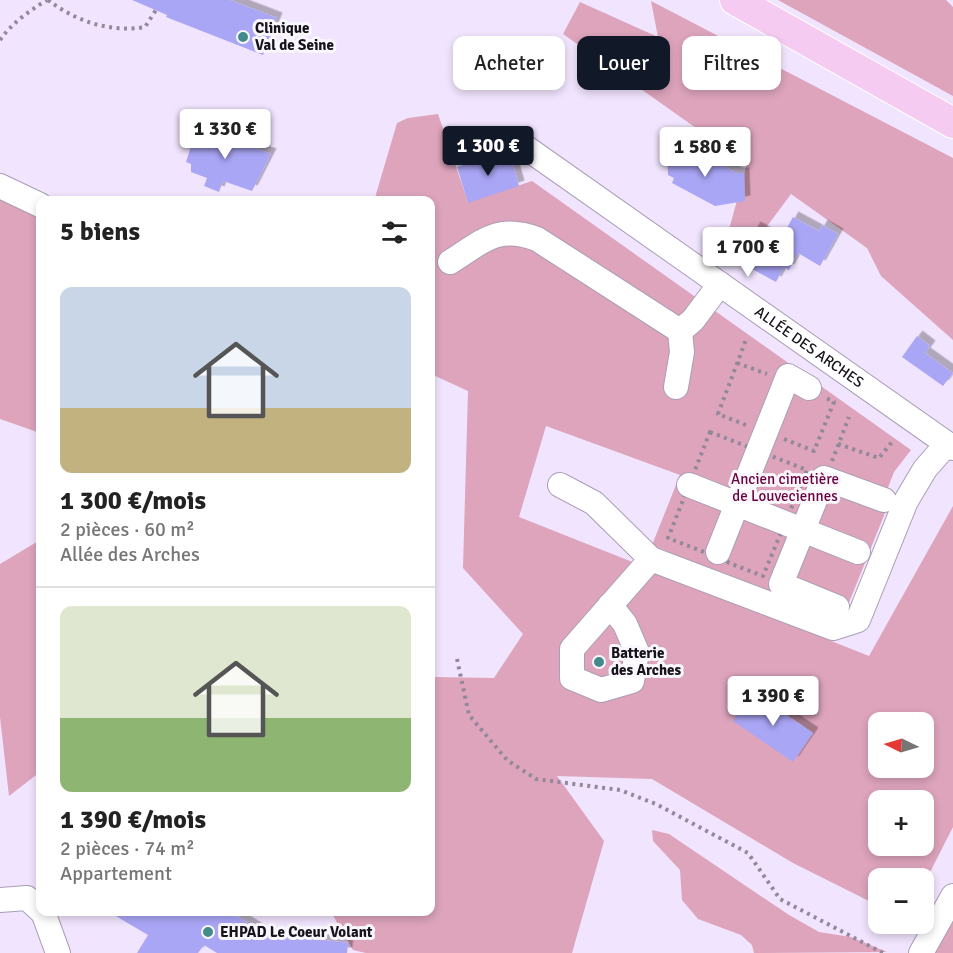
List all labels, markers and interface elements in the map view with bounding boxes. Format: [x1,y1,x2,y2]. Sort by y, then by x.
place label: Clinique Val de Seine [255,19,334,54]
marker: Clinique Val de Seine [236,30,250,44]
chip: Acheter [453,36,565,90]
chip: Louer [577,36,670,90]
chip: Filtres [682,36,781,90]
pin: 1 330 € [170,109,280,160]
text: 1 330 € [194,116,256,141]
pin: 1 300 € [433,126,543,177]
pin: 1 580 € [650,127,760,178]
text: 1 300 € [457,133,519,158]
text: 1 580 € [674,134,736,159]
text: 5 biens [60,216,140,248]
icon: filters [378,216,411,249]
pin: 1 700 € [693,227,803,278]
text: 1 700 € [717,234,779,259]
street label: ALLÉE DES ARCHES [751,302,867,391]
icon: home [182,326,290,434]
park label: Ancien cimetière de Louveciennes [731,470,839,505]
text: 1 300 €/mois [60,485,206,517]
text: 2 pièces · 60 m² [60,517,195,542]
text: Allée des Arches [60,542,200,567]
place label: Batterie des Arches [611,644,681,679]
icon: home [182,645,290,753]
marker: Batterie des Arches [592,655,606,669]
pin: 1 390 € [718,676,828,727]
text: 1 390 € [742,683,804,708]
north arrow [868,712,934,778]
map controls [868,712,934,934]
button: + [868,790,934,856]
text: 1 390 €/mois [60,804,206,836]
text: 2 pièces · 74 m² [60,836,195,861]
text: Appartement [60,861,172,886]
button: − [868,868,934,934]
place label: EHPAD Le Coeur Volant [220,923,373,941]
marker: EHPAD Le Coeur Volant [201,925,215,939]

